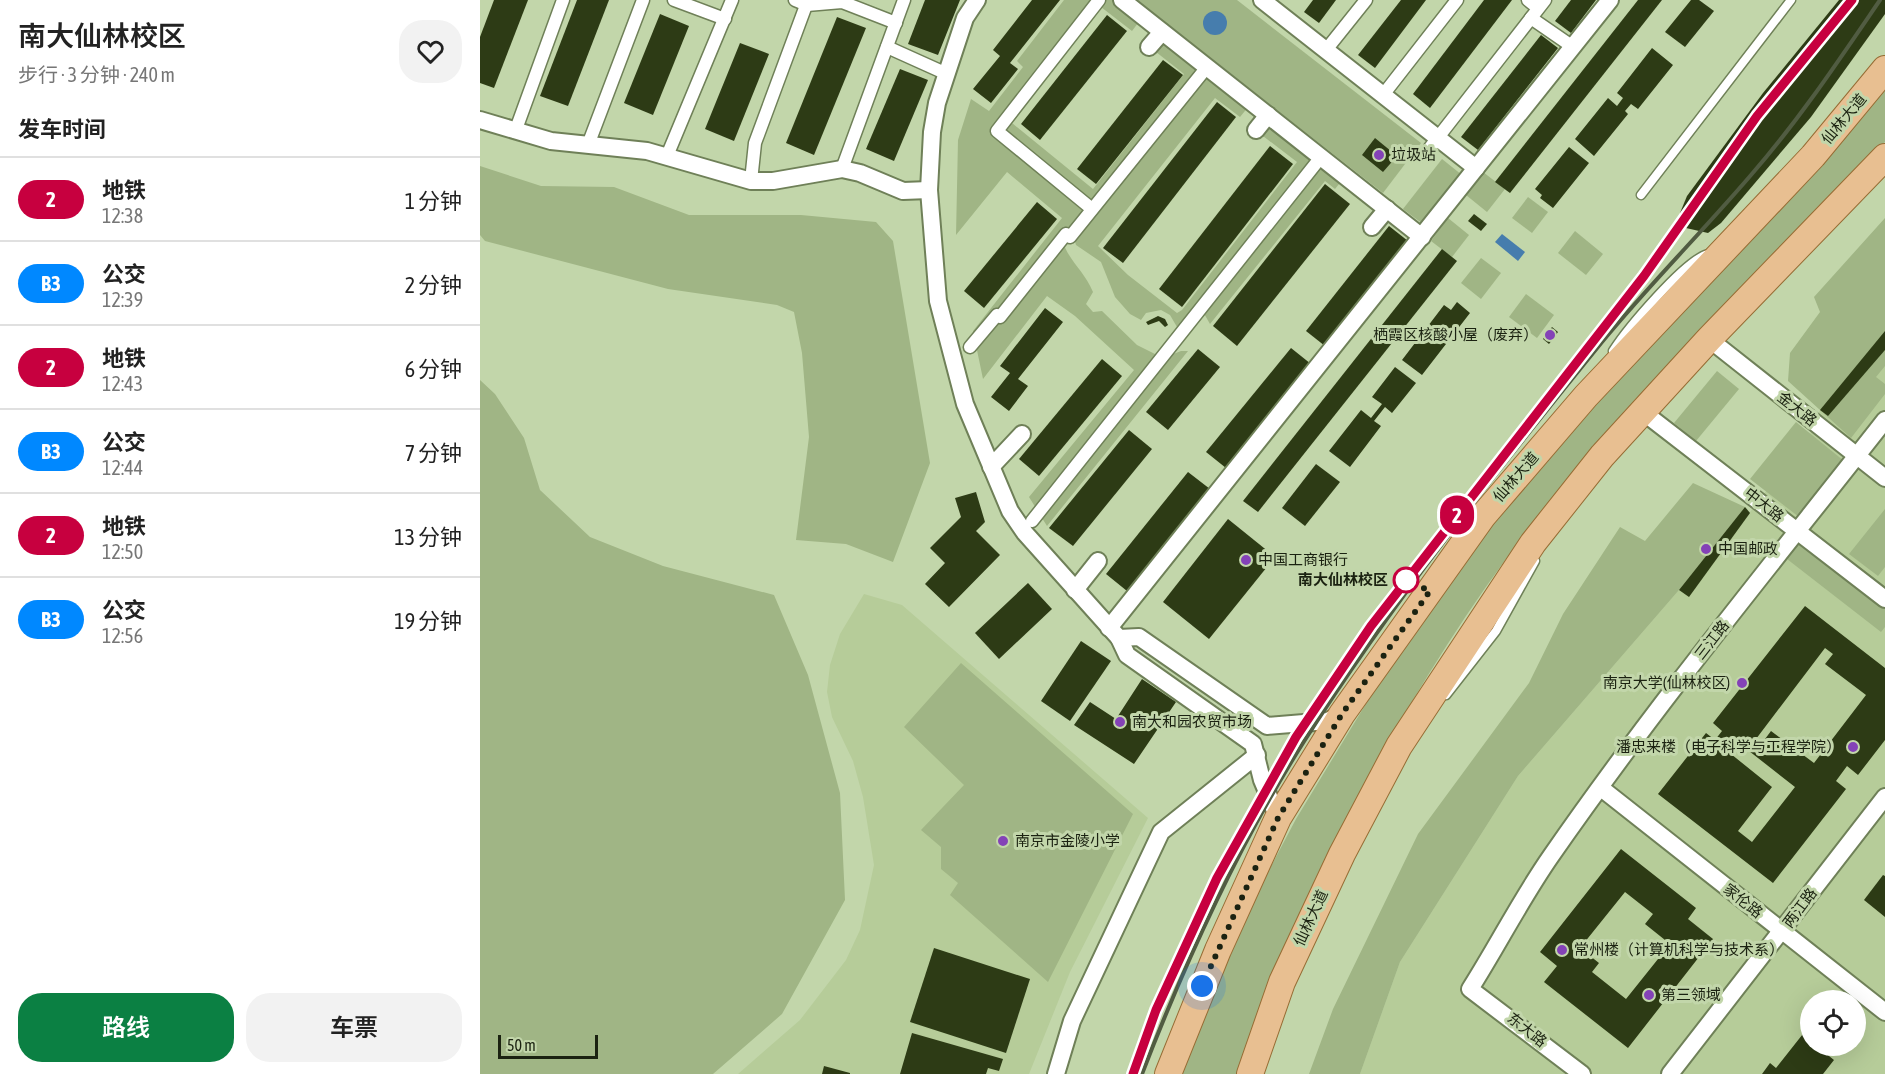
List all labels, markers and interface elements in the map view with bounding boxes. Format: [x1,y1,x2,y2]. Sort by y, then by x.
text: 南大仙林校区 [18,20,186,52]
button: heart [399,20,462,83]
text: 步行 · 3 分钟 · 240 m [18,63,175,86]
street label: 仙林大道 [1818,90,1869,147]
text: 发车时间 [18,116,106,142]
place label: 垃圾站 [1391,146,1436,163]
marker: 垃圾站 [1372,148,1386,162]
text: 地铁 [102,177,146,203]
text: 2 [46,187,56,211]
text: 1 分钟 [405,188,462,214]
text: 12:38 [102,204,143,227]
text: 公交 [102,261,146,287]
text: B3 [41,271,61,295]
text: 2 分钟 [405,272,462,298]
text: 12:39 [102,288,143,311]
place label: 栖霞区核酸小屋（废弃） [1373,326,1538,343]
marker: 栖霞区核酸小屋（废弃） [1543,328,1557,342]
text: 地铁 [102,345,146,371]
text: 2 [46,355,56,379]
text: 6 分钟 [405,356,462,382]
text: 12:43 [102,372,143,395]
street label: 金大路 [1774,388,1820,429]
text: 公交 [102,429,146,455]
text: B3 [41,439,61,463]
text: 7 分钟 [405,440,462,466]
street label: 仙林大道 [1490,448,1542,505]
text: 12:44 [102,456,143,479]
street label: 中大路 [1741,484,1787,525]
line badge: 2 [1438,496,1476,534]
text: 2 [1452,503,1462,527]
text: 地铁 [102,513,146,539]
text: 2 [46,523,56,547]
text: 13 分钟 [394,524,462,550]
text: 12:50 [102,540,143,563]
place label: 中国邮政 [1718,540,1778,557]
marker: 中国邮政 [1699,542,1713,556]
place label: 中国工商银行 [1258,551,1348,568]
marker: 中国工商银行 [1239,553,1253,567]
marker: 南大仙林校区 [1393,567,1419,593]
place label: 南大仙林校区 [1298,571,1388,588]
text: 公交 [102,597,146,623]
text: B3 [41,607,61,631]
text: 19 分钟 [394,608,462,634]
street label: 三江路 [1691,617,1732,663]
text: 12:56 [102,624,143,647]
place label: 南京大学(仙林校区) [1603,674,1730,691]
marker: 南京大学(仙林校区) [1735,676,1749,690]
place label: 南大和园农贸市场 [1132,713,1252,730]
marker: 南大和园农贸市场 [1113,715,1127,729]
place label: 潘忠来楼（电子科学与工程学院） [1616,738,1841,755]
marker: 潘忠来楼（电子科学与工程学院） [1846,740,1860,754]
place label: 南京市金陵小学 [1015,832,1120,849]
marker: 南京市金陵小学 [996,834,1010,848]
street label: 家伦路 [1720,880,1766,921]
street label: 两江路 [1779,885,1820,931]
street label: 仙林大道 [1290,887,1331,949]
place label: 常州楼（计算机科学与技术系） [1574,941,1784,958]
marker: 常州楼（计算机科学与技术系） [1555,943,1569,957]
your location [1187,971,1217,1001]
place label: 第三领域 [1661,986,1721,1003]
marker: 第三领域 [1642,988,1656,1002]
map controls [1800,990,1866,1056]
button: locate [1800,990,1866,1056]
button: 路线 [18,993,234,1062]
button: 车票 [246,993,462,1062]
street label: 东大路 [1504,1009,1550,1050]
scale bar [498,1032,598,1060]
text: 50 m [507,1036,536,1054]

